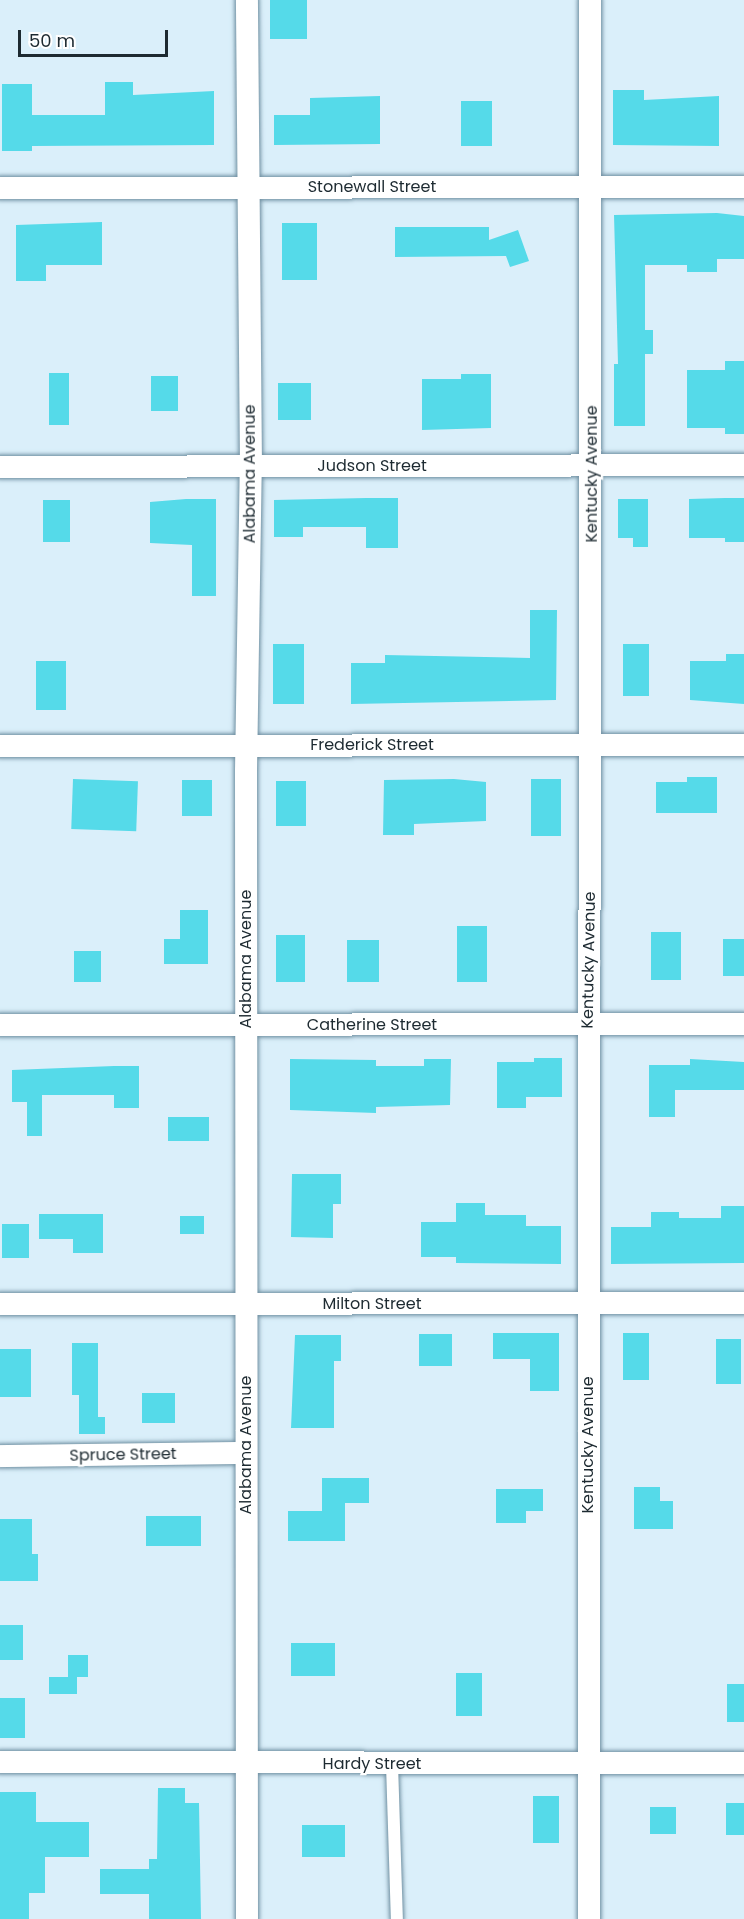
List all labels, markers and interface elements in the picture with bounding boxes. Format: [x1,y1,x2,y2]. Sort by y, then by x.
scale bar [21,18,171,56]
text: 50 m [29,28,75,53]
street label: Stonewall Street [308,177,436,197]
street label: Alabama Avenue [240,405,260,543]
street label: Kentucky Avenue [582,405,602,543]
street label: Judson Street [317,456,427,476]
street label: Frederick Street [310,735,434,755]
street label: Alabama Avenue [236,890,256,1028]
street label: Kentucky Avenue [578,891,600,1029]
street label: Catherine Street [307,1015,437,1035]
street label: Milton Street [322,1294,422,1314]
street label: Alabama Avenue [236,1376,256,1514]
street label: Kentucky Avenue [578,1376,598,1514]
street label: Spruce Street [69,1444,177,1466]
street label: Hardy Street [323,1754,421,1774]

